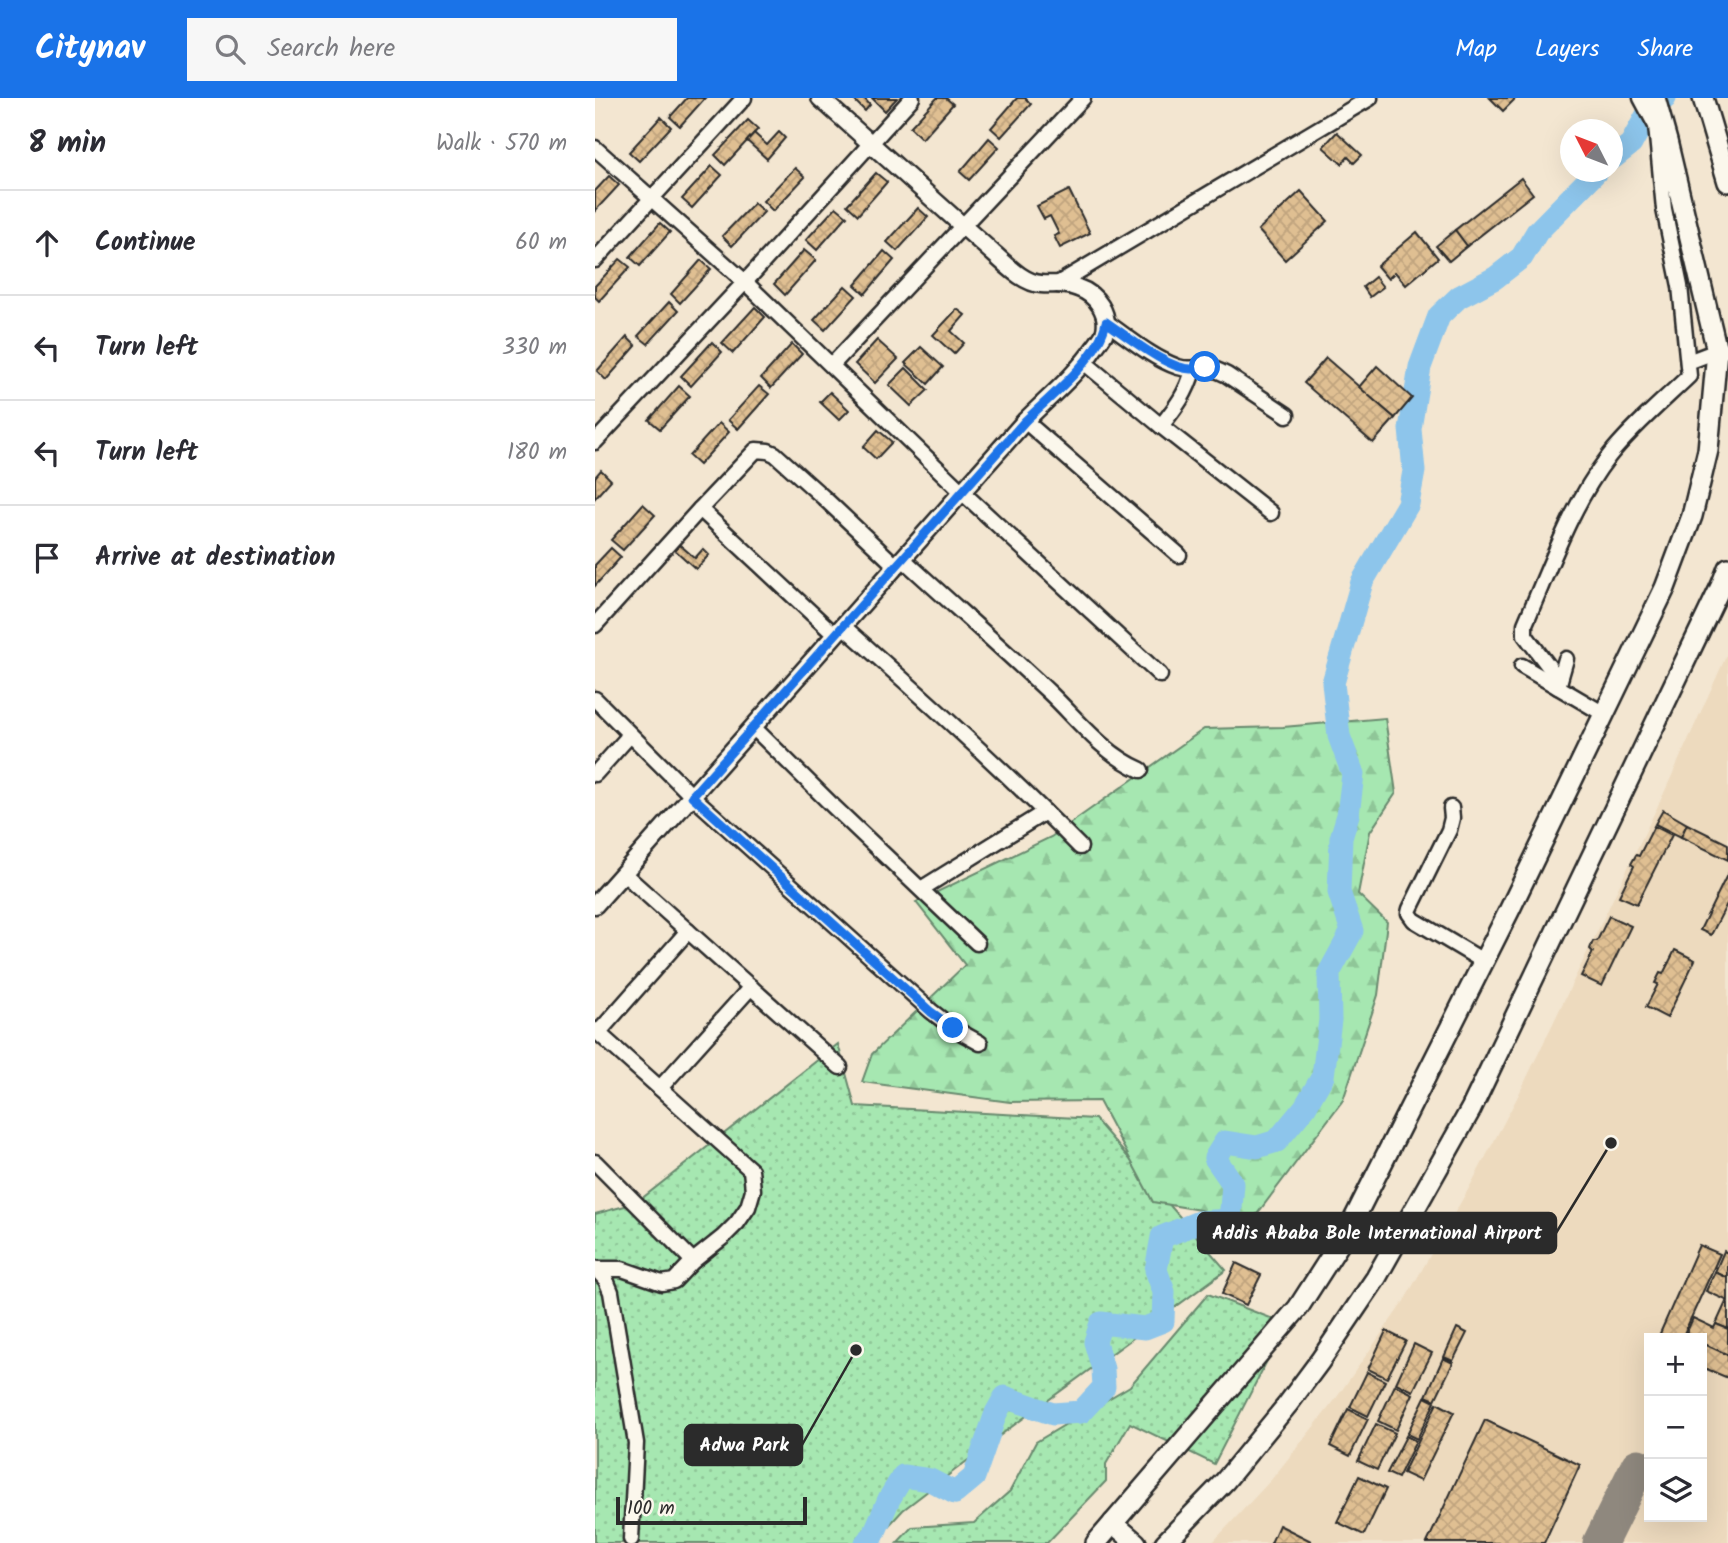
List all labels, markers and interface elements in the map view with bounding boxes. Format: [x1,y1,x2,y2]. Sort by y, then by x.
search box [187,18,677,81]
text: Citynav [35,23,145,76]
text: Search here [267,28,395,70]
icon: search [211,30,249,68]
text: Map [1455,30,1497,69]
text: Layers [1535,30,1599,69]
text: Share [1637,30,1693,69]
north arrow [1560,119,1623,182]
text: 8 min [28,120,106,168]
text: Walk · 570 m [436,126,567,162]
text: Continue [95,222,196,264]
icon: ahead [28,224,66,262]
text: 60 m [515,225,567,261]
text: Turn left [95,327,198,369]
icon: left [28,329,66,367]
text: 330 m [502,330,567,366]
route start [1189,351,1220,382]
text: Turn left [95,432,198,474]
icon: left [28,434,66,472]
text: 180 m [507,435,567,471]
text: Arrive at destination [95,537,335,579]
icon: arrive [28,539,66,577]
route end [937,1012,968,1043]
callout: Addis Ababa Bole International Airport [1198,1213,1556,1253]
text: Addis Ababa Bole International Airport [1212,1219,1543,1249]
map controls [1644,1333,1707,1522]
button: + [1644,1333,1707,1396]
button: − [1644,1396,1707,1459]
callout: Adwa Park [685,1425,802,1465]
text: Adwa Park [699,1431,789,1461]
button: layers [1644,1459,1707,1522]
scale bar [616,1494,807,1526]
text: 100 m [627,1494,675,1524]

